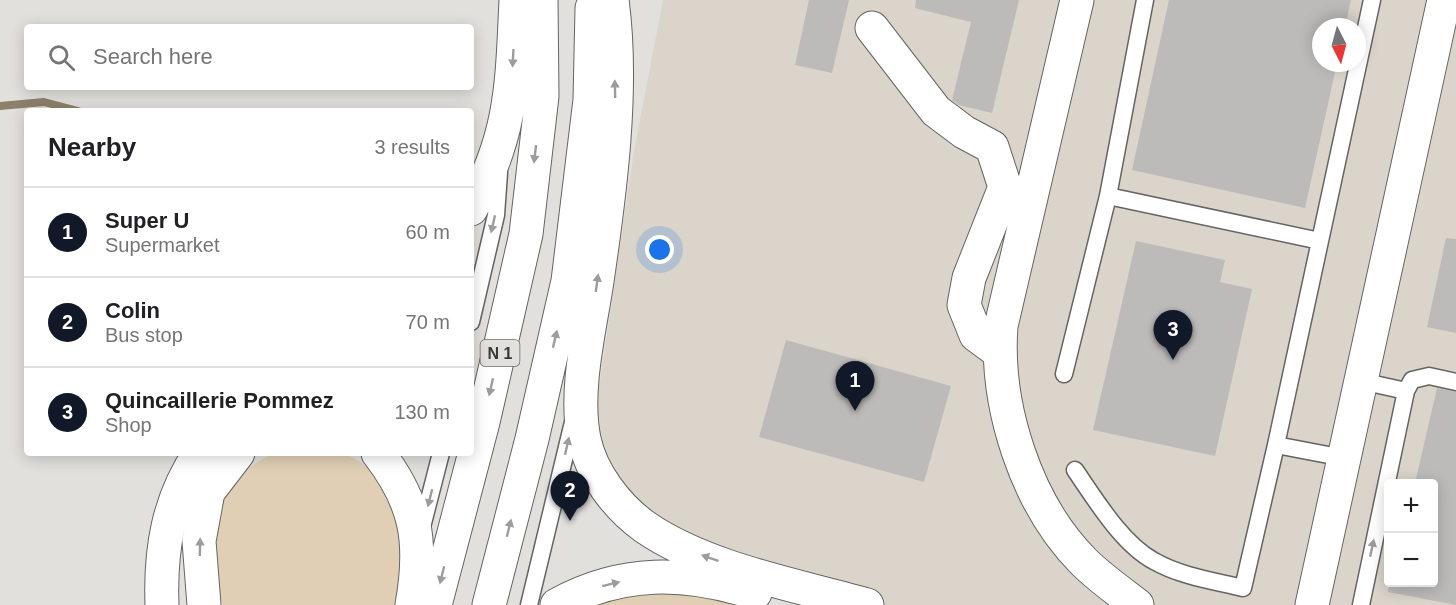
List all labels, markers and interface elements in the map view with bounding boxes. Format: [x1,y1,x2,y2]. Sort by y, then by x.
north arrow [1312,18,1366,72]
search box [24,24,474,90]
icon: search [45,41,78,74]
text: Search here [93,44,213,69]
one-way arrow [508,49,518,68]
one-way arrow [610,79,620,98]
text: Nearby [48,132,136,162]
text: 3 results [374,136,450,158]
one-way arrow [531,145,540,164]
text: Super U [105,208,189,233]
one-way arrow [488,215,498,233]
text: 1 [62,221,73,243]
text: 60 m [406,221,450,243]
text: Supermarket [105,234,220,256]
your location [645,235,674,264]
one-way arrow [592,273,601,292]
text: Colin [105,298,160,323]
pin: 3 [1154,310,1192,360]
text: 2 [62,311,73,333]
text: 70 m [406,311,450,333]
text: Bus stop [105,324,183,346]
one-way arrow [550,329,560,348]
road number: N 1 [480,340,520,366]
pin: 1 [836,362,874,411]
one-way arrow [486,377,496,396]
text: Quincaillerie Pommez [105,388,334,413]
text: 3 [62,401,73,423]
text: 130 m [394,401,450,423]
text: Shop [105,414,152,436]
one-way arrow [563,436,572,455]
pin: 2 [550,472,590,521]
map controls [1384,479,1438,587]
button: + [1384,479,1438,533]
one-way arrow [424,488,434,507]
one-way arrow [504,519,514,537]
button: − [1384,533,1438,587]
one-way arrow [195,537,205,556]
one-way arrow [1367,538,1377,557]
one-way arrow [701,552,719,562]
one-way arrow [437,566,447,584]
one-way arrow [601,578,620,588]

